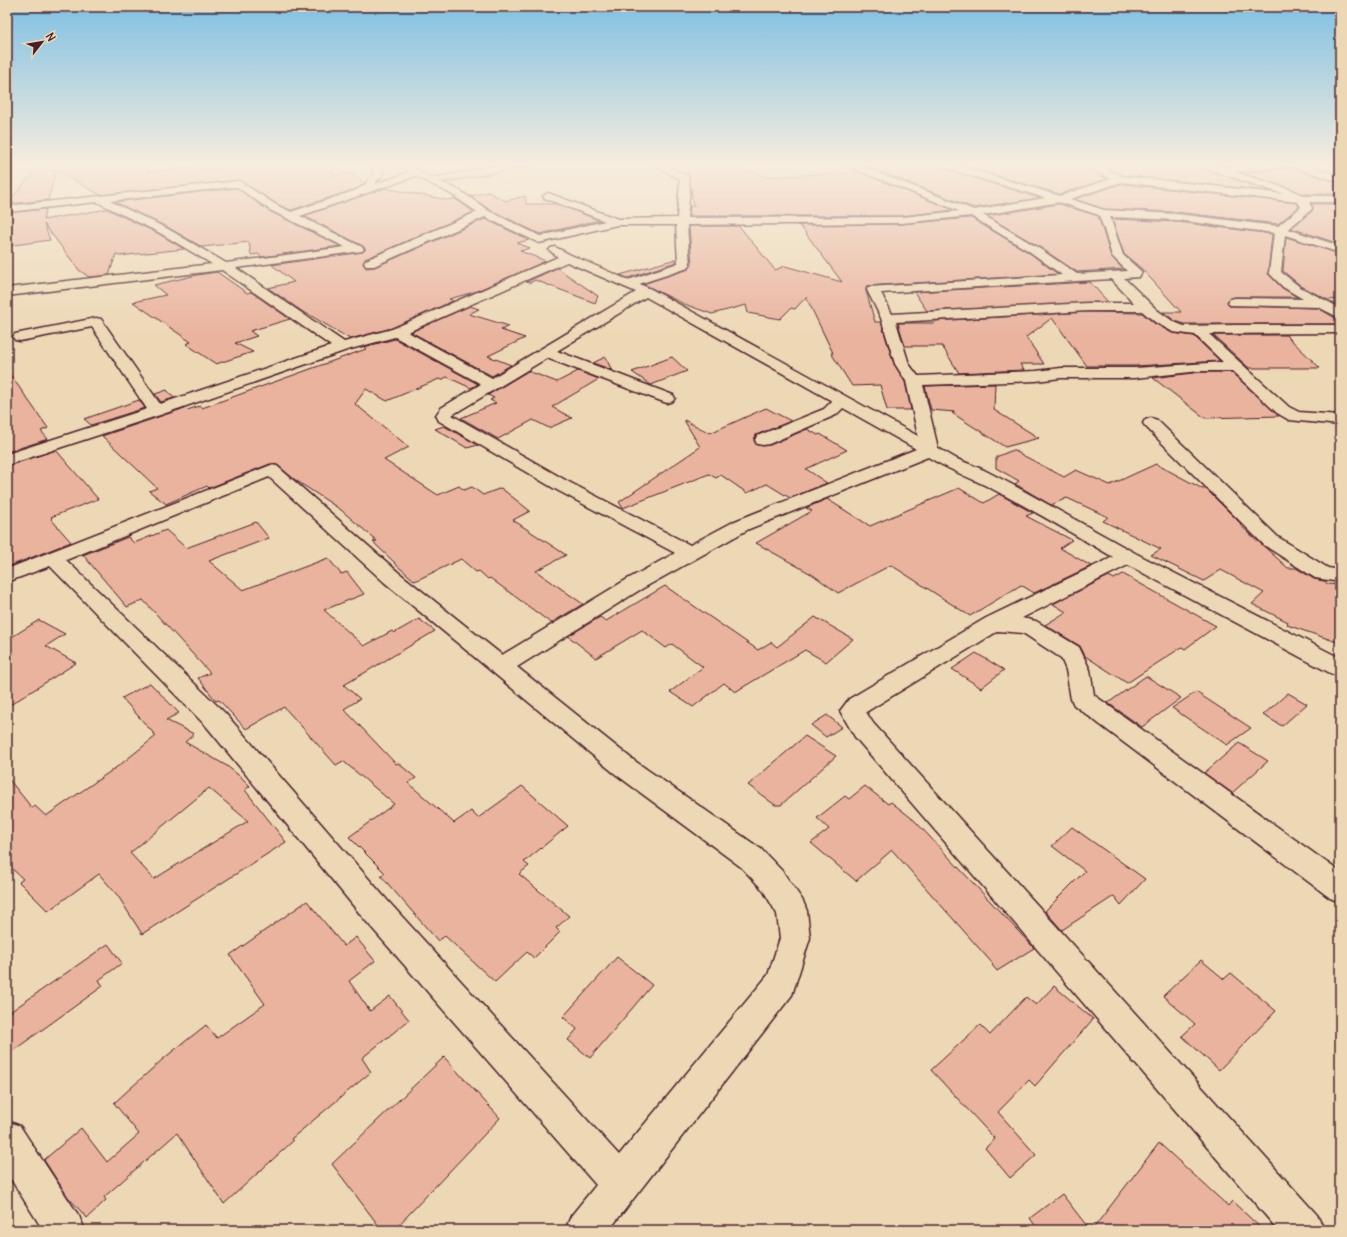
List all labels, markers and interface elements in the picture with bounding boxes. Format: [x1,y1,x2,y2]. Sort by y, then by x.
north arrow [22,22,62,62]
text: N [43,30,59,44]

